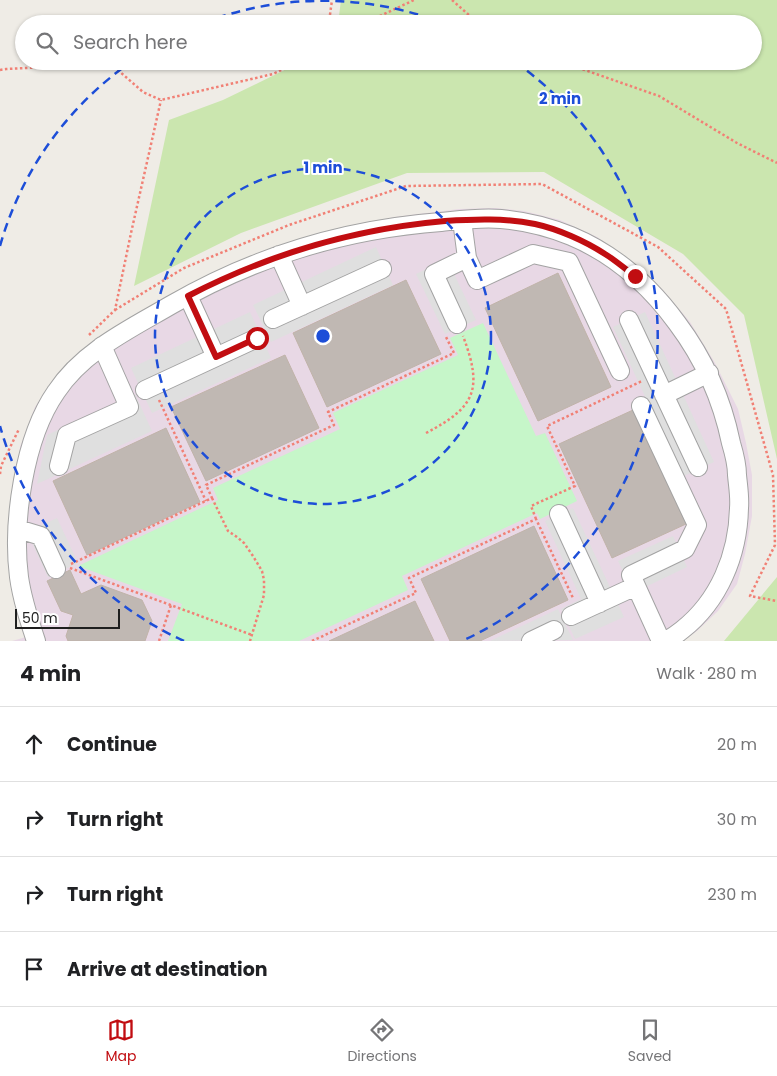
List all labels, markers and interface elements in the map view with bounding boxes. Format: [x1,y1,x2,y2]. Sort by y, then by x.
search box [15,15,762,70]
icon: search [33,29,61,57]
text: Search here [73,29,187,56]
text: 2 min [539,88,581,109]
text: 1 min [303,157,343,178]
route end [624,265,647,288]
route start [246,327,269,350]
centre of rings [314,327,332,345]
scale bar [15,606,120,629]
text: 50 m [22,608,58,628]
text: 4 min [20,659,81,688]
text: Walk · 280 m [656,662,757,685]
icon: ahead [20,730,48,758]
text: Continue [67,731,157,758]
text: 20 m [717,733,757,756]
icon: right [20,805,48,833]
text: Turn right [67,806,163,833]
text: 30 m [717,808,757,831]
icon: right [20,880,48,908]
text: Turn right [67,881,163,908]
text: 230 m [708,883,757,906]
icon: arrive [20,955,48,983]
text: Arrive at destination [67,956,268,983]
tab: Map [105,1016,136,1067]
tab: Directions [347,1016,417,1067]
tab: Saved [628,1016,672,1067]

